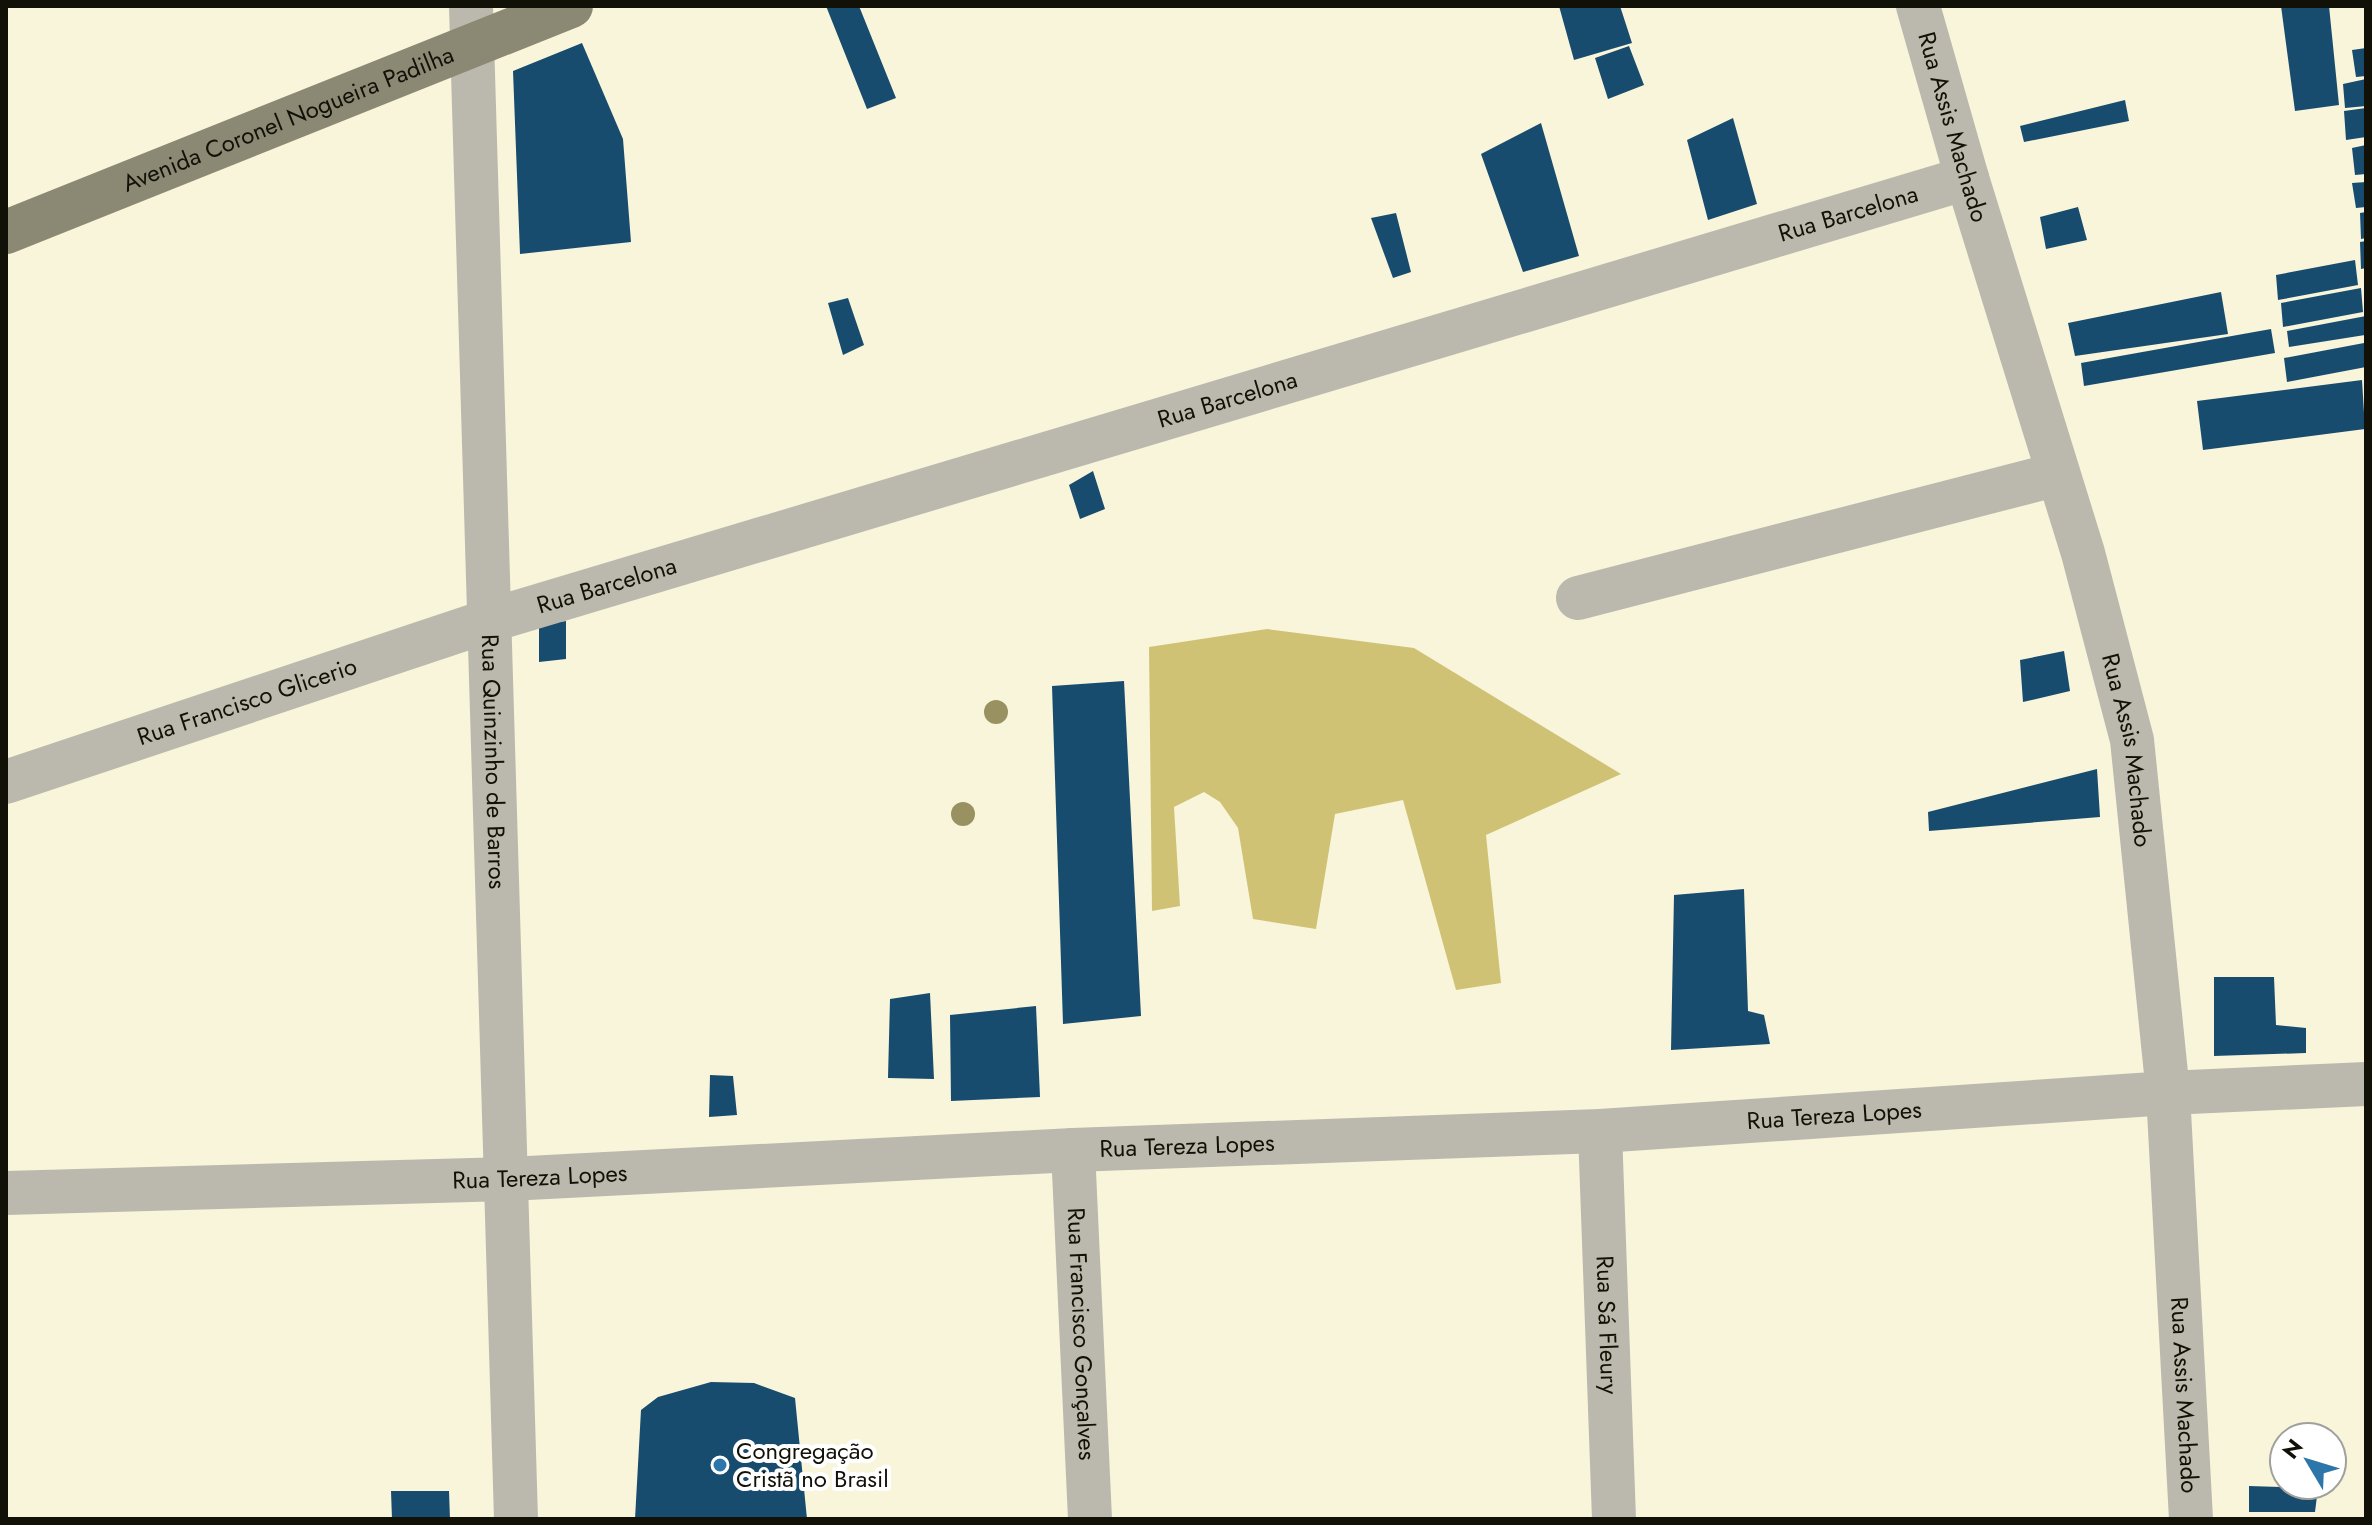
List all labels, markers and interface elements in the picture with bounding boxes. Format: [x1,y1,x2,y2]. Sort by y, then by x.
street label: Rua Assis Machado [1909,28,1998,226]
street label: Avenida Coronel Nogueira Padilha [117,37,459,201]
street label: Rua Barcelona [1774,176,1922,251]
street label: Rua Barcelona [1153,362,1301,437]
street label: Rua Barcelona [532,548,681,622]
street label: Rua Quinzinho de Barros [473,634,515,890]
street label: Rua Francisco Glicerio [132,648,361,754]
street label: Rua Assis Machado [2093,649,2161,849]
street label: Rua Tereza Lopes [1746,1092,1923,1138]
street label: Rua Tereza Lopes [1099,1125,1275,1166]
street label: Rua Tereza Lopes [452,1155,628,1198]
street label: Rua Francisco Gonçalves [1059,1207,1105,1461]
street label: Rua Sá Fleury [1588,1255,1628,1395]
street label: Rua Assis Machado [2162,1296,2208,1494]
north arrow [2268,1421,2348,1501]
text: N [2274,1432,2310,1465]
place label: Congregação Cristã no Brasil [736,1433,889,1496]
marker: Congregação Cristã no Brasil [711,1456,729,1474]

